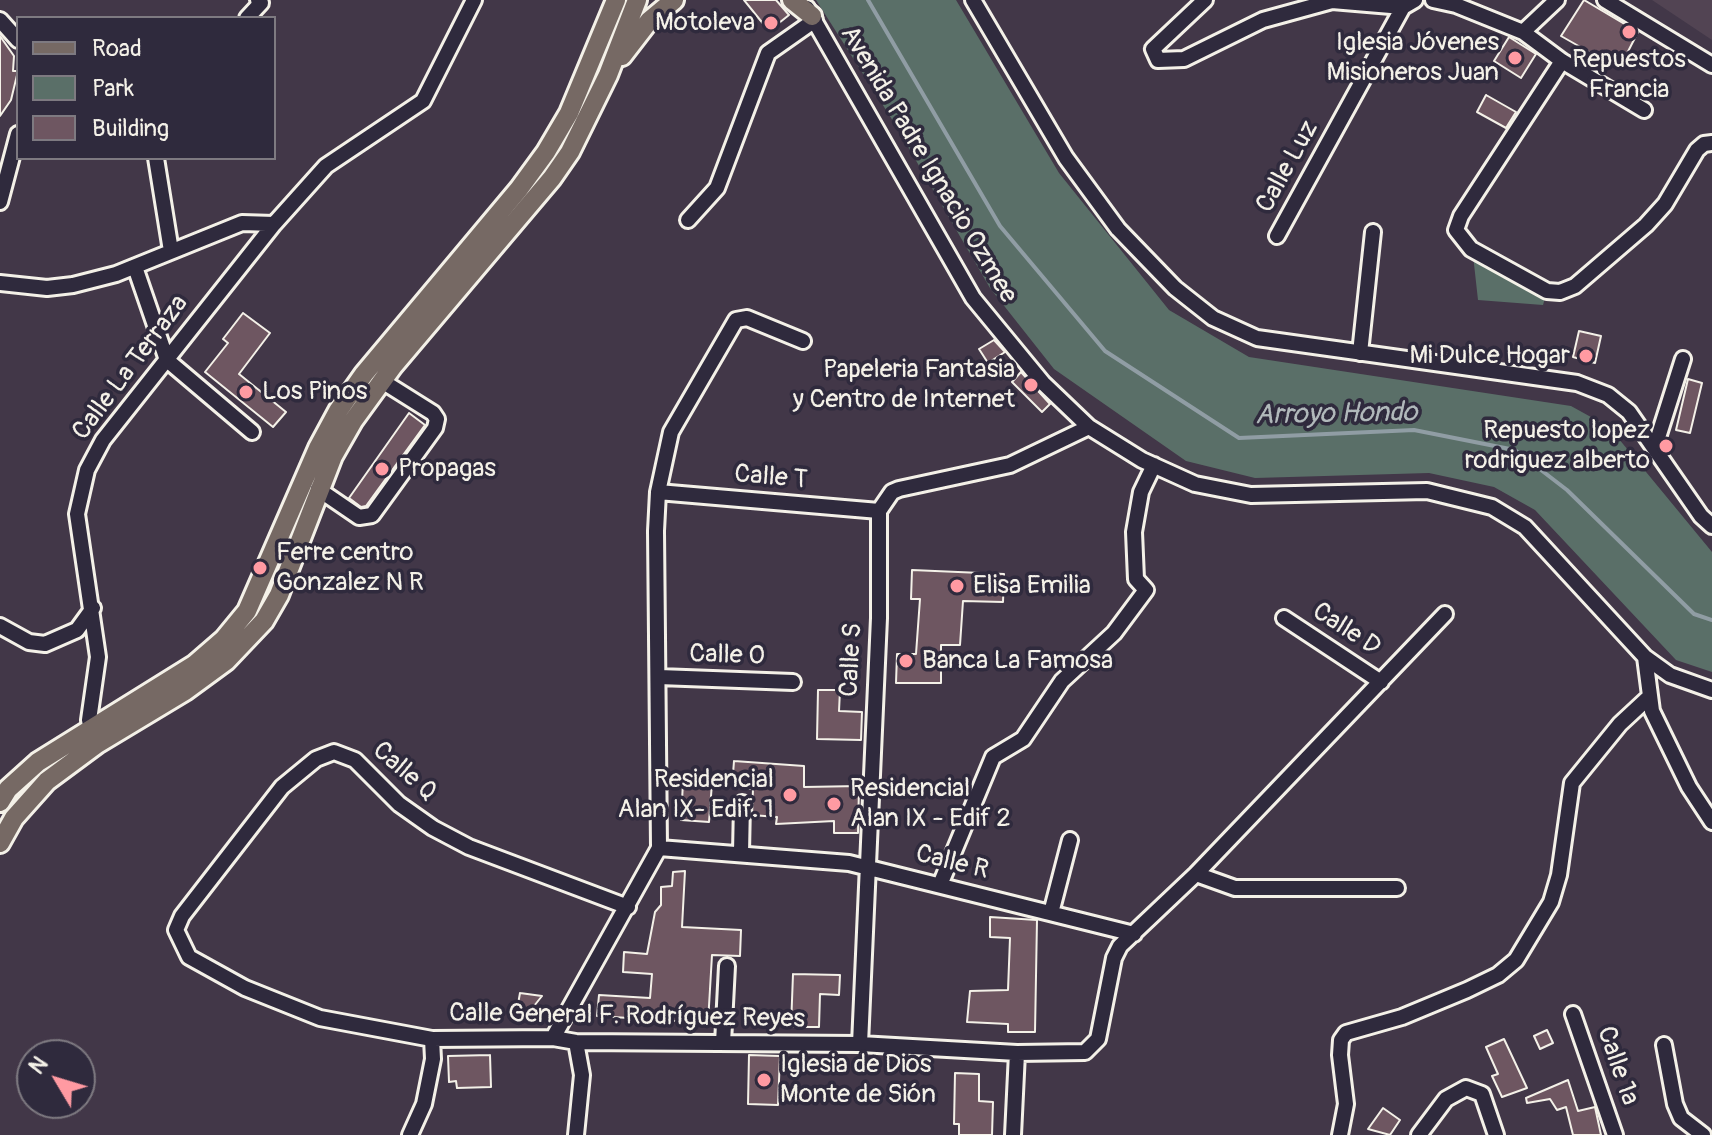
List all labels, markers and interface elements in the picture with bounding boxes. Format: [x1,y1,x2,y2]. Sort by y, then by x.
place label: Motoleva [655,7,755,39]
marker: Motoleva [762,14,780,32]
legend [16,16,276,160]
street label: Avenida Padre Ignacio Ozmee [833,21,1023,309]
marker: Repuestos Francia [1620,23,1638,41]
place label: Iglesia Jóvenes Misioneros Juan [1327,27,1499,88]
text: Road [92,34,142,63]
place label: Repuestos Francia [1572,44,1686,106]
marker: Iglesia Jóvenes Misioneros Juan [1506,49,1524,67]
text: Park [92,74,134,103]
text: Building [92,114,169,143]
street label: Calle Luz [1250,116,1326,218]
street label: Calle La Terraza [66,289,196,447]
place label: Mi Dulce Hogar [1409,340,1570,372]
marker: Mi Dulce Hogar [1577,347,1595,365]
place label: Papeleria Fantasia y Centro de Internet [793,354,1015,416]
place label: Los Pinos [262,376,367,408]
marker: Papeleria Fantasia y Centro de Internet [1022,376,1040,394]
marker: Los Pinos [237,383,255,401]
water label: Arroyo Hondo [1255,397,1417,433]
place label: Repuesto lopez rodriguez alberto [1465,415,1650,476]
marker: Repuesto lopez rodriguez alberto [1657,437,1675,455]
place label: Propagas [398,453,496,485]
street label: Calle T [733,459,809,497]
marker: Propagas [373,460,391,478]
place label: Ferre centro Gonzalez N R [276,537,424,598]
marker: Ferre centro Gonzalez N R [251,559,269,577]
place label: Elisa Emilia [973,570,1091,602]
marker: Elisa Emilia [948,577,966,595]
street label: Calle D [1306,596,1386,664]
street label: Calle S [834,622,870,698]
street label: Calle O [689,639,765,673]
place label: Banca La Famosa [922,645,1113,677]
marker: Banca La Famosa [897,652,915,670]
street label: Calle Q [366,736,442,808]
place label: Residencial Alan IX- Edif. 1 [618,764,774,826]
place label: Residencial Alan IX - Edif 2 [850,773,1011,834]
marker: Residencial Alan IX- Edif. 1 [781,786,799,804]
marker: Residencial Alan IX - Edif 2 [825,795,843,813]
street label: Calle R [912,839,992,887]
street label: Calle General F. Rodríguez Reyes [449,998,805,1036]
street label: Calle 1a [1589,1023,1645,1109]
north arrow [16,1039,96,1119]
place label: Iglesia de Dios Monte de Sión [780,1049,936,1110]
text: N [23,1051,54,1080]
marker: Iglesia de Dios Monte de Sión [755,1071,773,1089]

